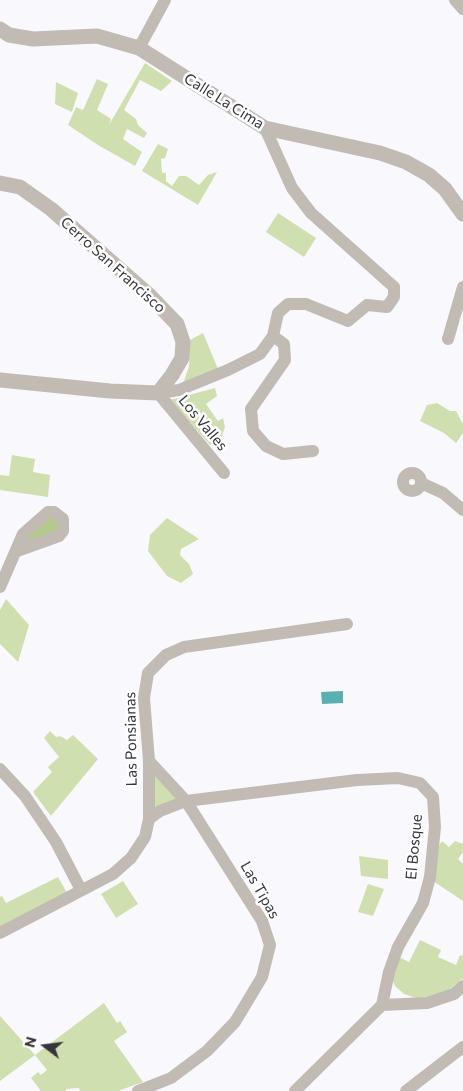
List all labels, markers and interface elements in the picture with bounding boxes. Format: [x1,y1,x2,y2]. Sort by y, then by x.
street label: Calle La Cima [181,69,267,133]
street label: Cerro San Francisco [57,213,169,317]
street label: Los Valles [175,392,231,454]
street label: Las Ponsianas [121,692,141,786]
street label: El Bosque [402,813,426,881]
street label: Las Tipas [236,858,284,922]
north arrow [20,1021,70,1071]
text: N [20,1035,40,1049]

